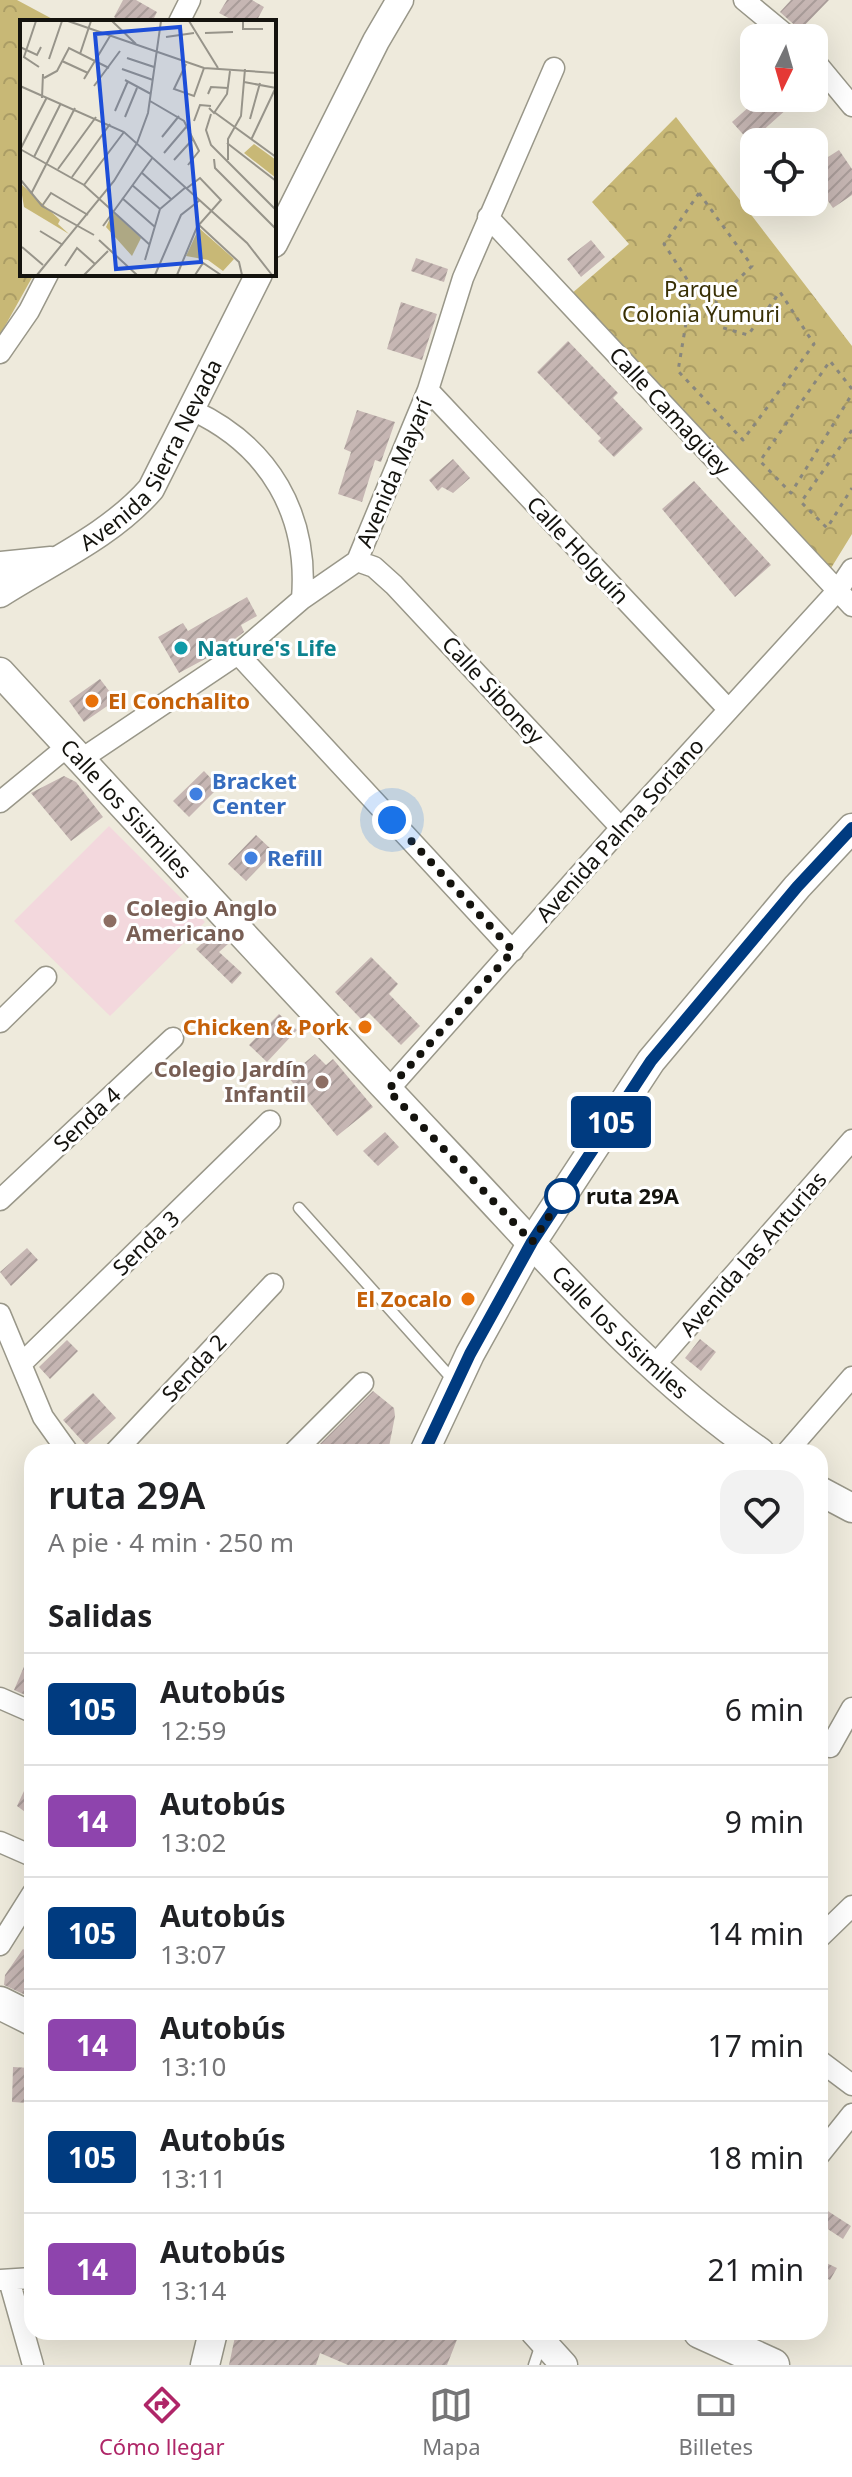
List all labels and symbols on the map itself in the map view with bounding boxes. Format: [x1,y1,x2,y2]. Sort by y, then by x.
inset map [20,20,276,276]
north arrow [740,24,828,112]
park label: Parque Colonia Yumuri [622,273,780,328]
street label: Calle Camagüey [603,340,739,482]
street label: Avenida Sierra Nevada [73,353,228,557]
street label: Avenida Mayarí [348,392,438,552]
street label: Calle Holguín [521,489,637,610]
street label: Calle Siboney [436,629,552,750]
place label: Nature's Life [197,632,337,662]
marker: Nature's Life [172,639,190,657]
place label: El Conchalito [108,685,250,715]
marker: El Conchalito [83,692,101,710]
street label: Avenida Palma Soriano [529,731,710,928]
street label: Calle los Sisimiles [55,732,199,884]
place label: Bracket Center [212,765,297,820]
marker: Bracket Center [187,785,205,803]
your location [372,800,412,840]
place label: Refill [267,842,323,872]
marker: Refill [242,849,260,867]
place label: Colegio Anglo Americano [126,892,277,947]
marker: Colegio Anglo Americano [101,912,119,930]
place label: Chicken & Pork [183,1011,349,1041]
marker: Chicken & Pork [356,1018,374,1036]
place label: Colegio Jardín Infantil [154,1053,306,1108]
marker: Colegio Jardín Infantil [313,1073,331,1091]
street label: Senda 4 [46,1079,127,1157]
line badge: 105 [565,1096,657,1148]
street label: Avenida las Anturias [672,1164,832,1342]
marker: ruta 29A [545,1179,579,1213]
place label: ruta 29A [586,1180,680,1210]
street label: Senda 3 [105,1203,185,1282]
street label: Calle los Sisimiles [546,1258,696,1405]
place label: El Zocalo [356,1283,452,1313]
marker: El Zocalo [459,1290,477,1308]
street label: Senda 2 [154,1327,232,1408]

